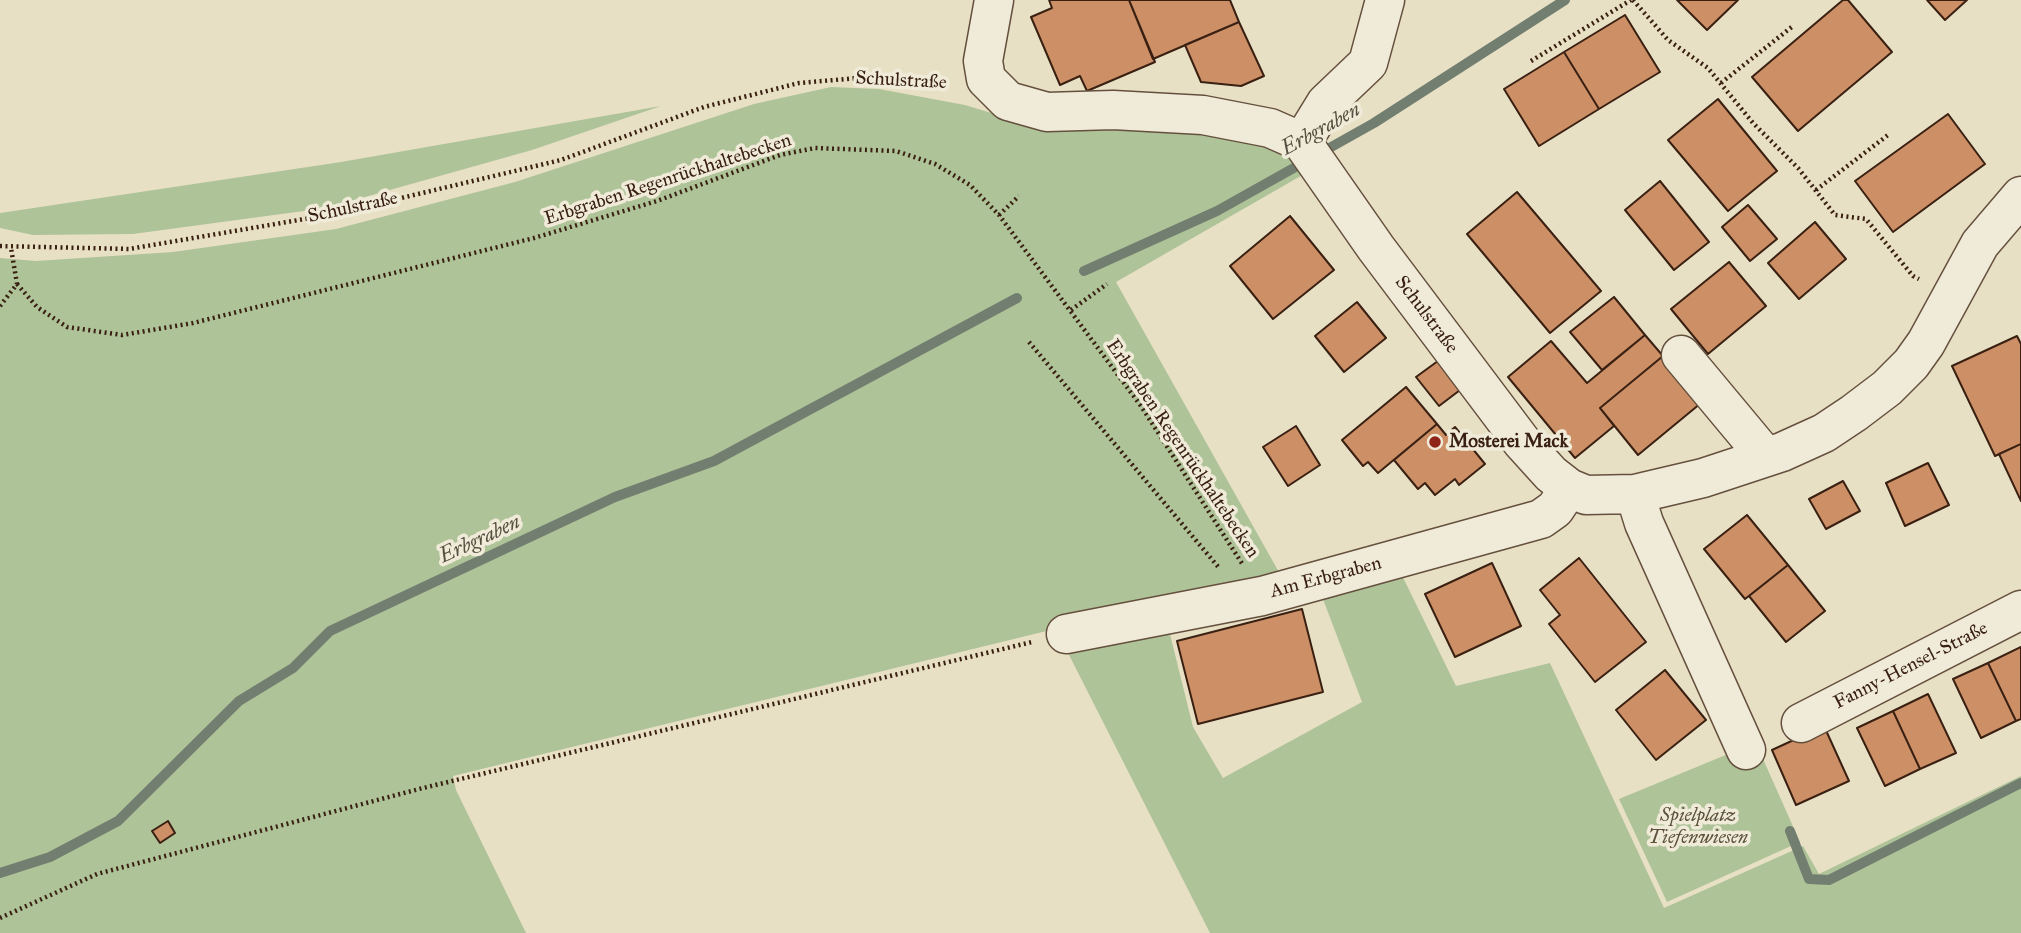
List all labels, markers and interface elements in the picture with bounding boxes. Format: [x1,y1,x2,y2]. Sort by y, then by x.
street label: Schulstraße [855,67,947,95]
water label: Erbgraben [1277,98,1365,162]
street label: Erbgraben Regenrückhaltebecken [542,129,794,231]
street label: Schulstraße [306,187,400,229]
street label: Schulstraße [1389,272,1463,358]
street label: Erbgraben Regenrückhaltebecken [1100,336,1264,562]
place label: Mosterei Mack [1449,431,1568,453]
marker: Mosterei Mack [1427,434,1443,450]
water label: Erbgraben [435,510,525,570]
street label: Am Erbgraben [1268,552,1384,604]
street label: Fanny-Hensel-Straße [1830,617,1992,715]
park label: Spielplatz Tiefenwiesen [1648,805,1748,849]

